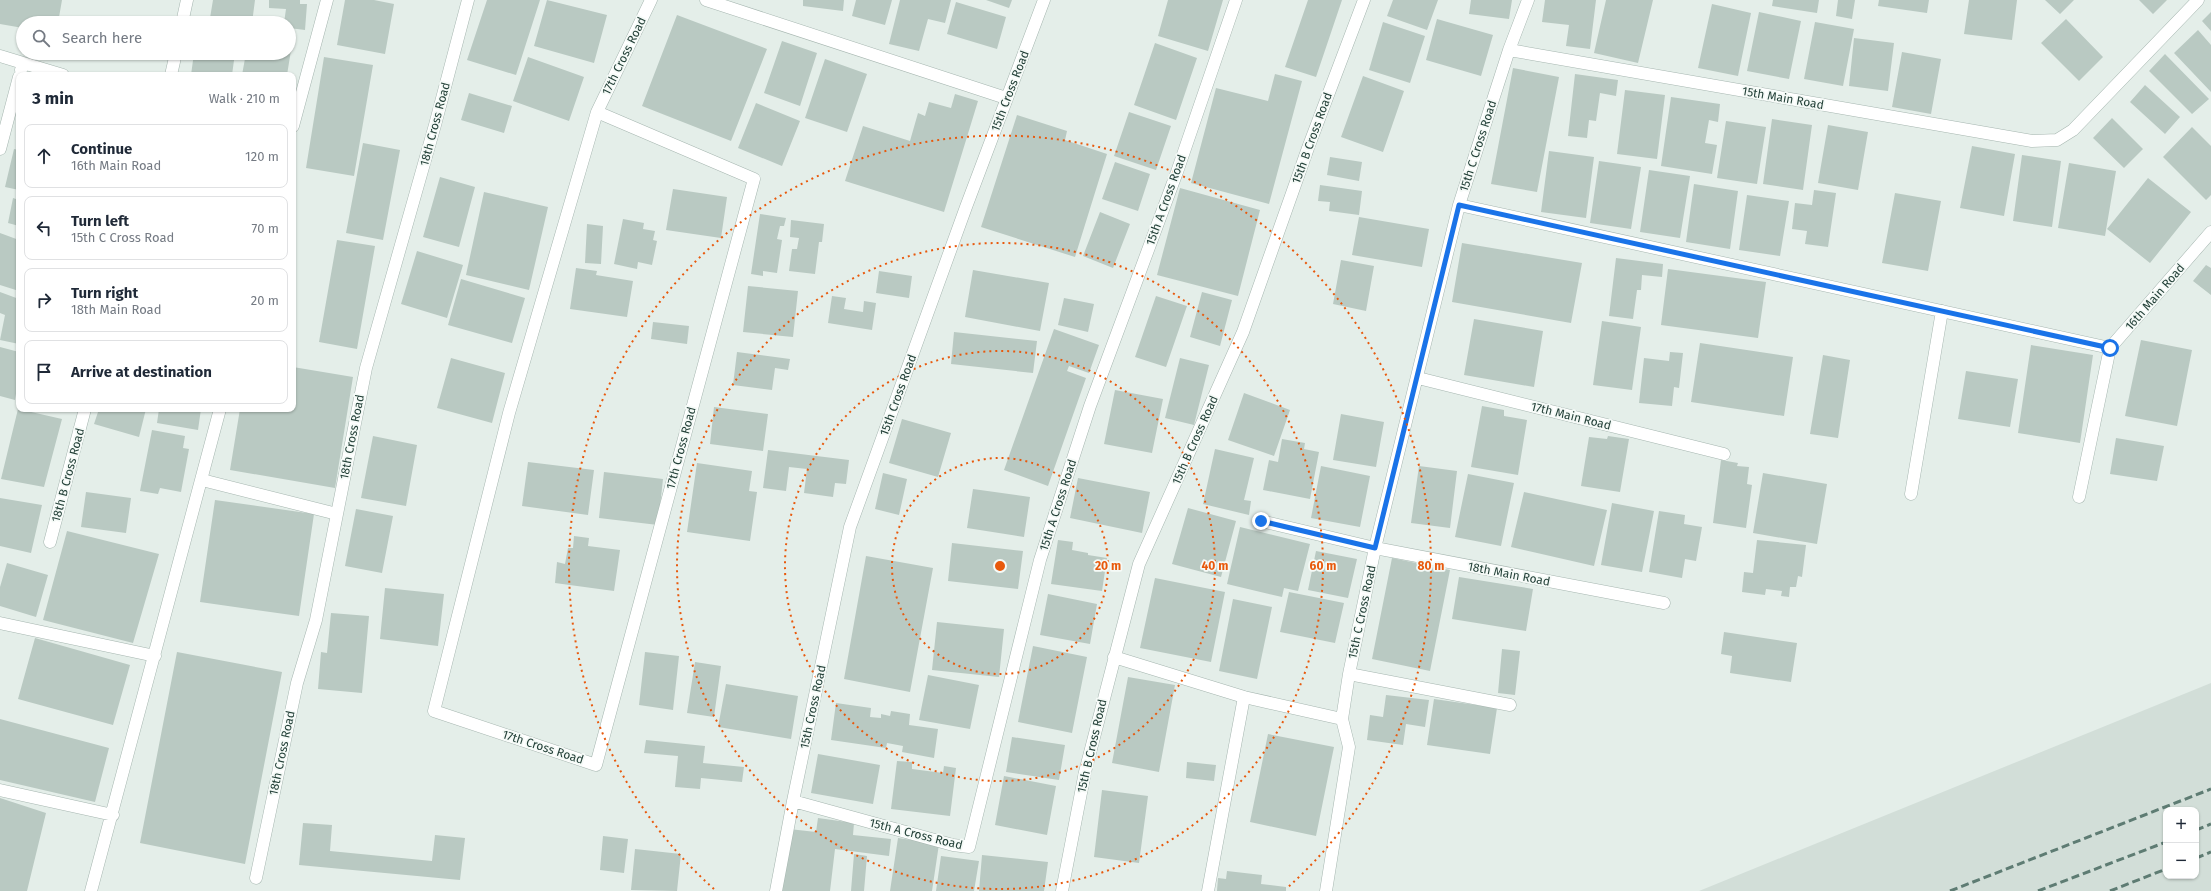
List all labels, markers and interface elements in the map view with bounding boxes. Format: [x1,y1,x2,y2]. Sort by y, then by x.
street label: 17th Cross Road [599,15,649,97]
search box [16,16,296,60]
icon: search [30,27,52,49]
text: Search here [62,29,142,47]
street label: 15th Cross Road [988,49,1032,133]
street label: 18th Cross Road [417,81,453,167]
street label: 15th Main Road [1741,84,1825,112]
text: 3 min [32,88,74,109]
text: Walk · 210 m [209,91,280,106]
street label: 15th B Cross Road [1289,91,1335,185]
street label: 15th C Cross Road [1457,98,1499,194]
text: Continue [71,140,132,158]
icon: ahead [33,145,55,167]
text: 120 m [245,149,279,164]
street label: 15th A Cross Road [1143,153,1189,247]
text: 16th Main Road [71,158,161,173]
text: Turn left [71,212,129,230]
icon: left [33,217,55,239]
text: 70 m [252,221,279,236]
text: 15th C Cross Road [71,230,174,245]
street label: 16th Main Road [2122,261,2188,333]
text: Turn right [71,284,138,302]
icon: right [33,289,55,311]
text: 20 m [251,293,279,308]
text: 18th Main Road [71,302,161,317]
route start [2101,339,2119,357]
street label: 15th Cross Road [877,352,919,438]
icon: arrive [33,361,55,383]
text: Arrive at destination [71,363,212,381]
street label: 18th Cross Road [337,393,367,481]
street label: 15th B Cross Road [1169,393,1221,487]
street label: 17th Main Road [1529,399,1613,433]
street label: 17th Cross Road [663,405,699,491]
street label: 18th B Cross Road [49,427,87,523]
street label: 15th A Cross Road [1037,457,1079,553]
route end [1252,512,1270,530]
centre of rings [993,559,1007,573]
text: 20 m [1095,559,1121,573]
text: 40 m [1202,559,1228,573]
text: 60 m [1310,559,1336,573]
text: 80 m [1418,559,1444,573]
street label: 18th Main Road [1467,559,1551,589]
street label: 15th C Cross Road [1345,564,1379,660]
street label: 15th Cross Road [797,664,829,750]
street label: 15th B Cross Road [1074,698,1110,794]
street label: 18th Cross Road [266,709,298,797]
street label: 17th Cross Road [500,727,586,767]
map controls [2163,807,2199,879]
button: + [2163,807,2199,843]
street label: 15th A Cross Road [868,816,964,852]
button: − [2163,843,2199,879]

